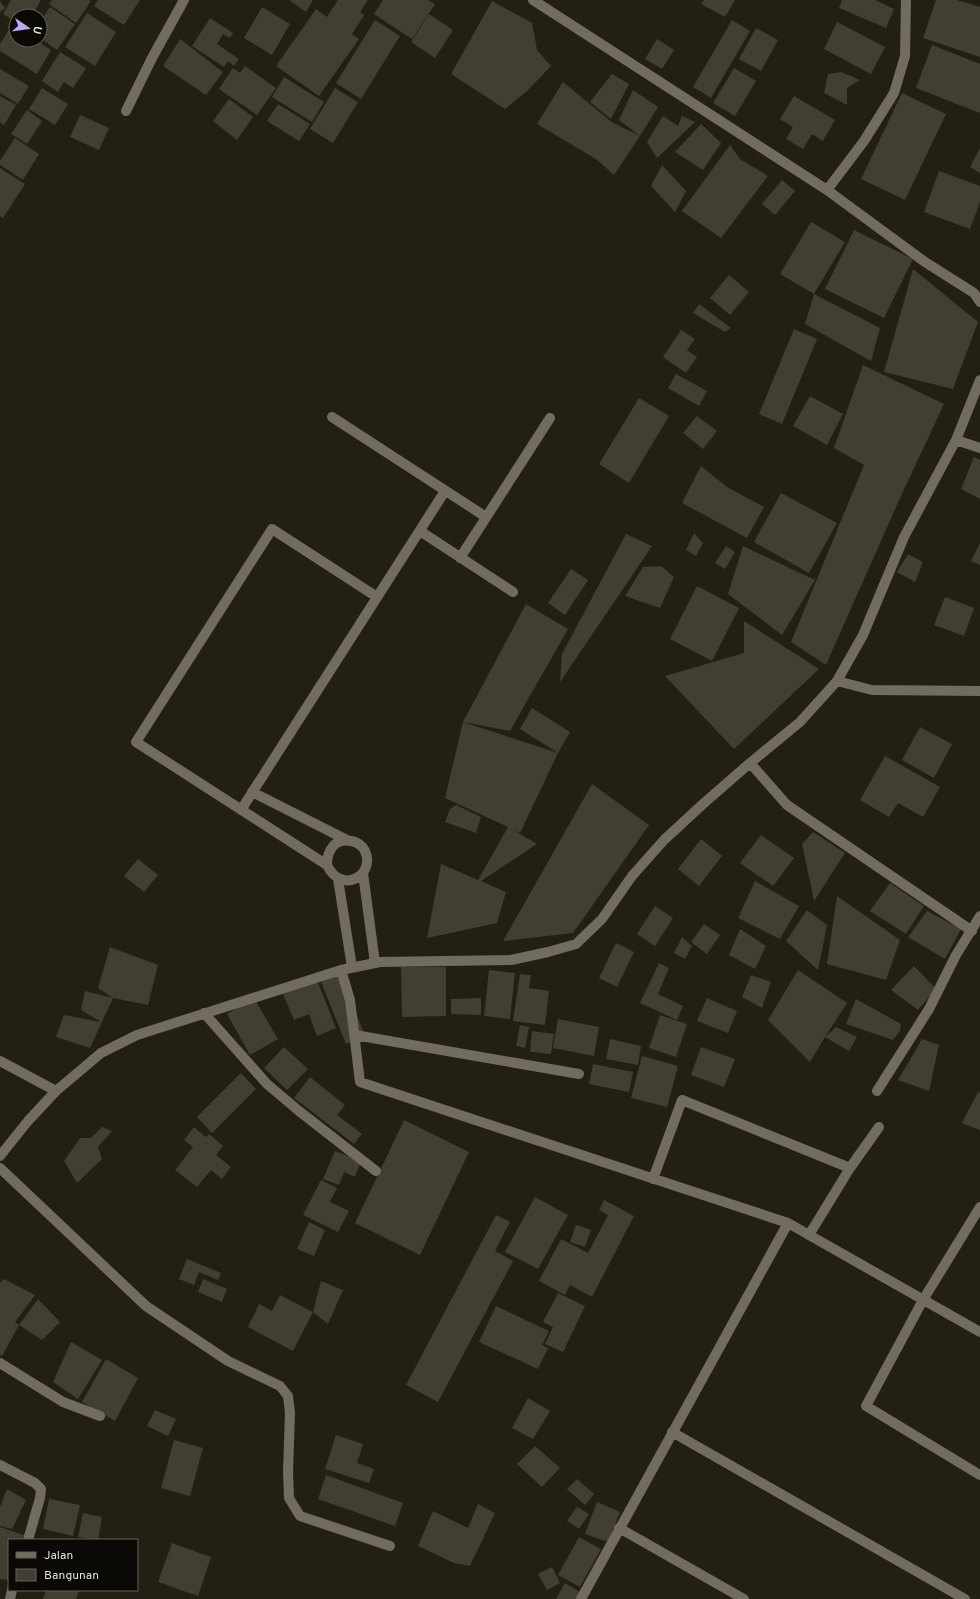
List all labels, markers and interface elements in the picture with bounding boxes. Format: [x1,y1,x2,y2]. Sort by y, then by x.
north arrow [8,8,48,48]
text: U [29,25,44,35]
legend [8,1539,138,1591]
text: Jalan [44,1548,73,1564]
text: Bangunan [44,1568,99,1584]

